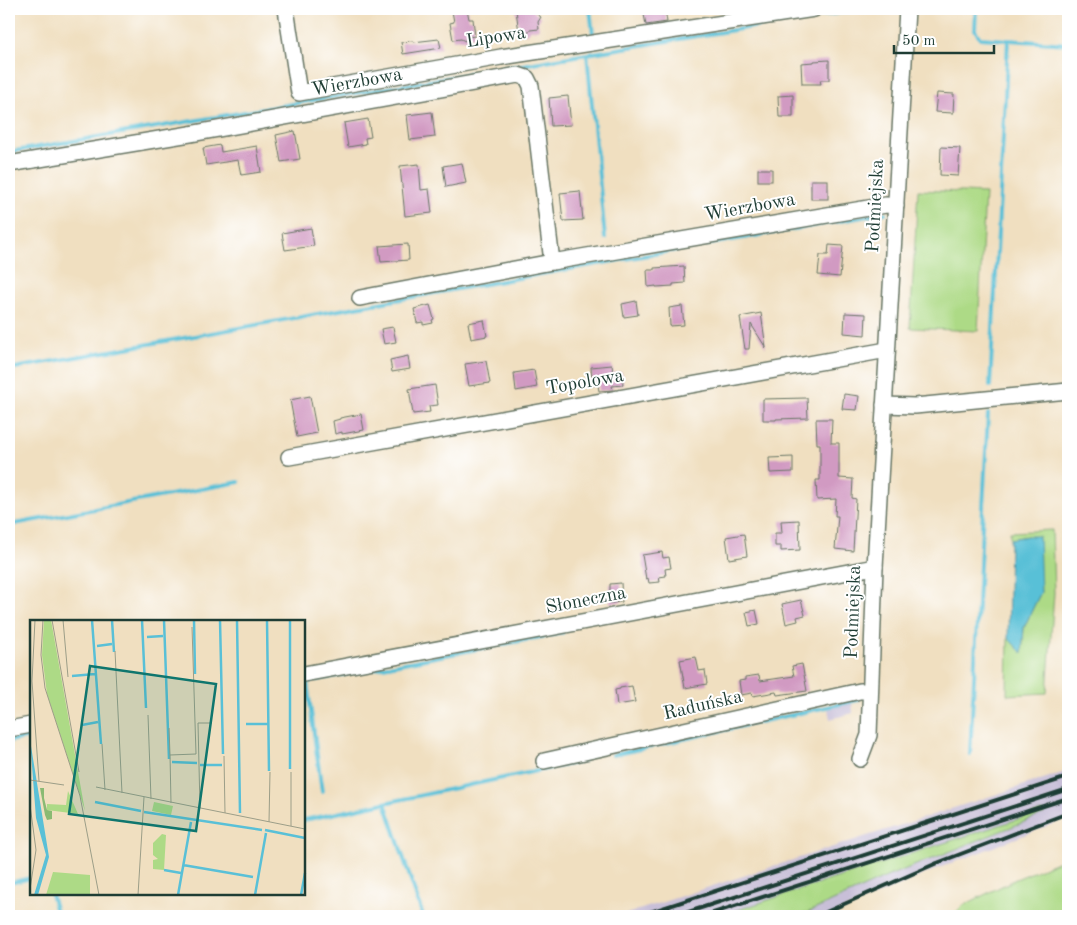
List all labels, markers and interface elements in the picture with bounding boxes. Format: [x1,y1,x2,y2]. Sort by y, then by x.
scale bar [894,22,994,54]
street label: Lipowa [465,24,528,52]
text: 50 m [902,34,936,49]
street label: Wierzbowa [310,66,404,100]
street label: Podmiejska [864,158,888,253]
street label: Wierzbowa [703,191,797,225]
street label: Topolowa [545,367,626,399]
street label: Podmiejska [843,564,865,659]
street label: Słoneczna [544,584,629,618]
inset map [30,620,305,895]
street label: Raduńska [661,688,745,724]

